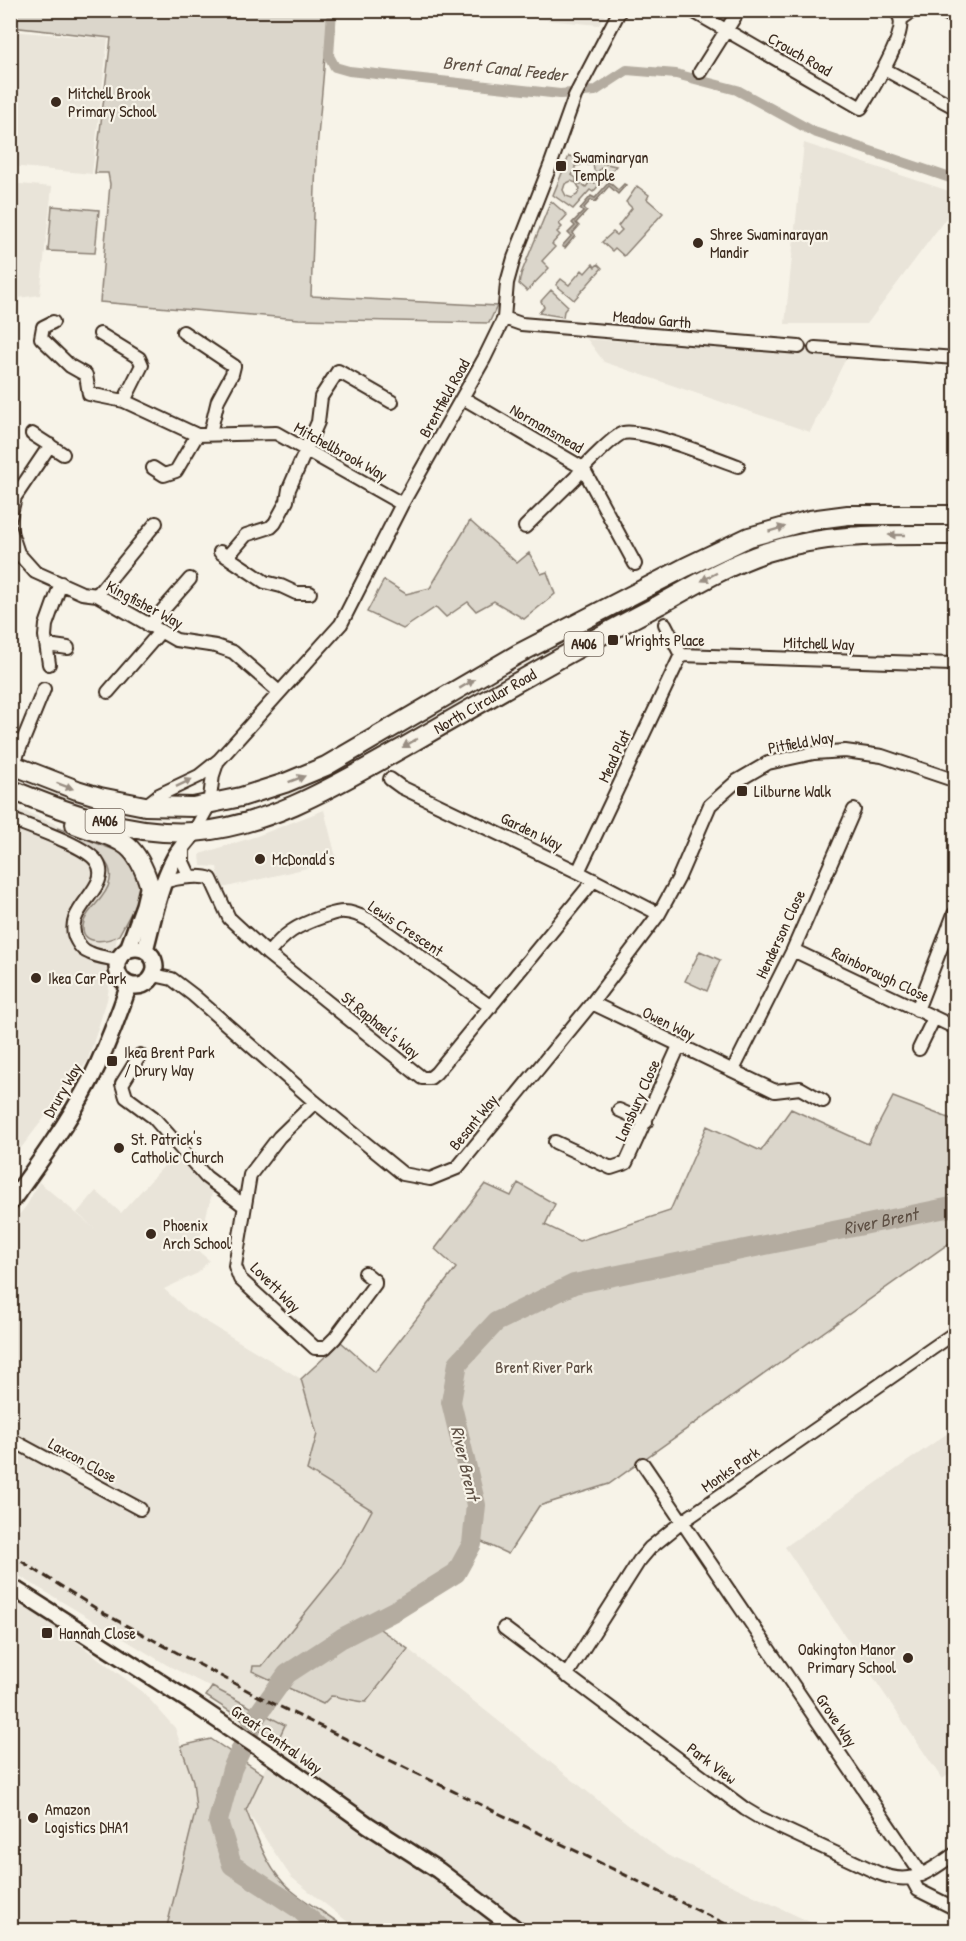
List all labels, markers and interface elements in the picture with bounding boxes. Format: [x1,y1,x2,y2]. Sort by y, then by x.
street label: Crouch Road [764,27,836,81]
water label: Brent Canal Feeder [442,50,571,88]
place label: Mitchell Brook Primary School [68,82,157,122]
marker: Mitchell Brook Primary School [49,95,63,109]
place label: Swaminaryan Temple [573,146,648,186]
marker: Swaminaryan Temple [554,159,568,173]
place label: Shree Swaminarayan Mandir [710,223,828,263]
marker: Shree Swaminarayan Mandir [691,236,705,250]
street label: Meadow Garth [612,305,692,333]
street label: Brentfield Road [413,355,475,441]
street label: Normansmead [506,398,588,458]
street label: Mitchellbrook Way [290,416,392,486]
one-way arrow [768,524,786,533]
one-way arrow [888,530,907,540]
one-way arrow [701,573,718,582]
street label: Kingfisher Way [102,574,188,634]
place label: Wrights Place [625,629,705,651]
street label: Mitchell Way [783,631,855,655]
road number: A406 [564,632,604,656]
marker: Wrights Place [606,633,620,647]
street label: North Circular Road [429,663,540,739]
one-way arrow [459,679,476,689]
street label: Pitfield Way [766,725,836,759]
street label: Mead Plat [592,726,636,786]
one-way arrow [401,738,418,748]
one-way arrow [288,773,306,783]
one-way arrow [175,779,192,788]
place label: Lilburne Walk [754,780,832,802]
one-way arrow [56,782,74,791]
marker: Lilburne Walk [735,784,749,798]
street label: Garden Way [497,807,567,856]
road number: A406 [86,809,124,833]
place label: McDonald's [272,848,335,870]
marker: McDonald's [253,852,267,866]
street label: Henderson Close [750,886,810,982]
street label: Lewis Crescent [364,895,448,961]
street label: Rainborough Close [829,941,934,1007]
place label: Ikea Car Park [48,967,127,989]
marker: Ikea Car Park [29,971,43,985]
street label: St Raphael's Way [337,986,425,1064]
street label: Owen Way [639,1001,699,1045]
place label: Ikea Brent Park / Drury Way [124,1041,215,1081]
marker: Ikea Brent Park / Drury Way [105,1054,119,1068]
street label: Lansbury Close [609,1055,665,1144]
street label: Drury Way [38,1058,87,1121]
street label: Besant Way [444,1089,503,1155]
place label: St. Patrick's Catholic Church [131,1128,224,1168]
marker: St. Patrick's Catholic Church [112,1141,126,1155]
water label: River Brent [841,1201,922,1241]
place label: Phoenix Arch School [163,1214,232,1254]
marker: Phoenix Arch School [144,1227,158,1241]
street label: Lovett Way [246,1257,306,1317]
park label: Brent River Park [495,1356,593,1378]
water label: River Brent [445,1423,487,1505]
street label: Laxcon Close [45,1432,122,1488]
street label: Monks Park [696,1441,764,1497]
place label: Hannah Close [59,1622,137,1644]
marker: Hannah Close [40,1626,54,1640]
place label: Oakington Manor Primary School [798,1638,897,1678]
marker: Oakington Manor Primary School [901,1651,915,1665]
street label: Grove Way [811,1689,863,1751]
street label: Great Central Way [227,1699,327,1779]
street label: Park View [683,1737,741,1789]
place label: Amazon Logistics DHA1 [45,1798,128,1838]
marker: Amazon Logistics DHA1 [26,1811,40,1825]

